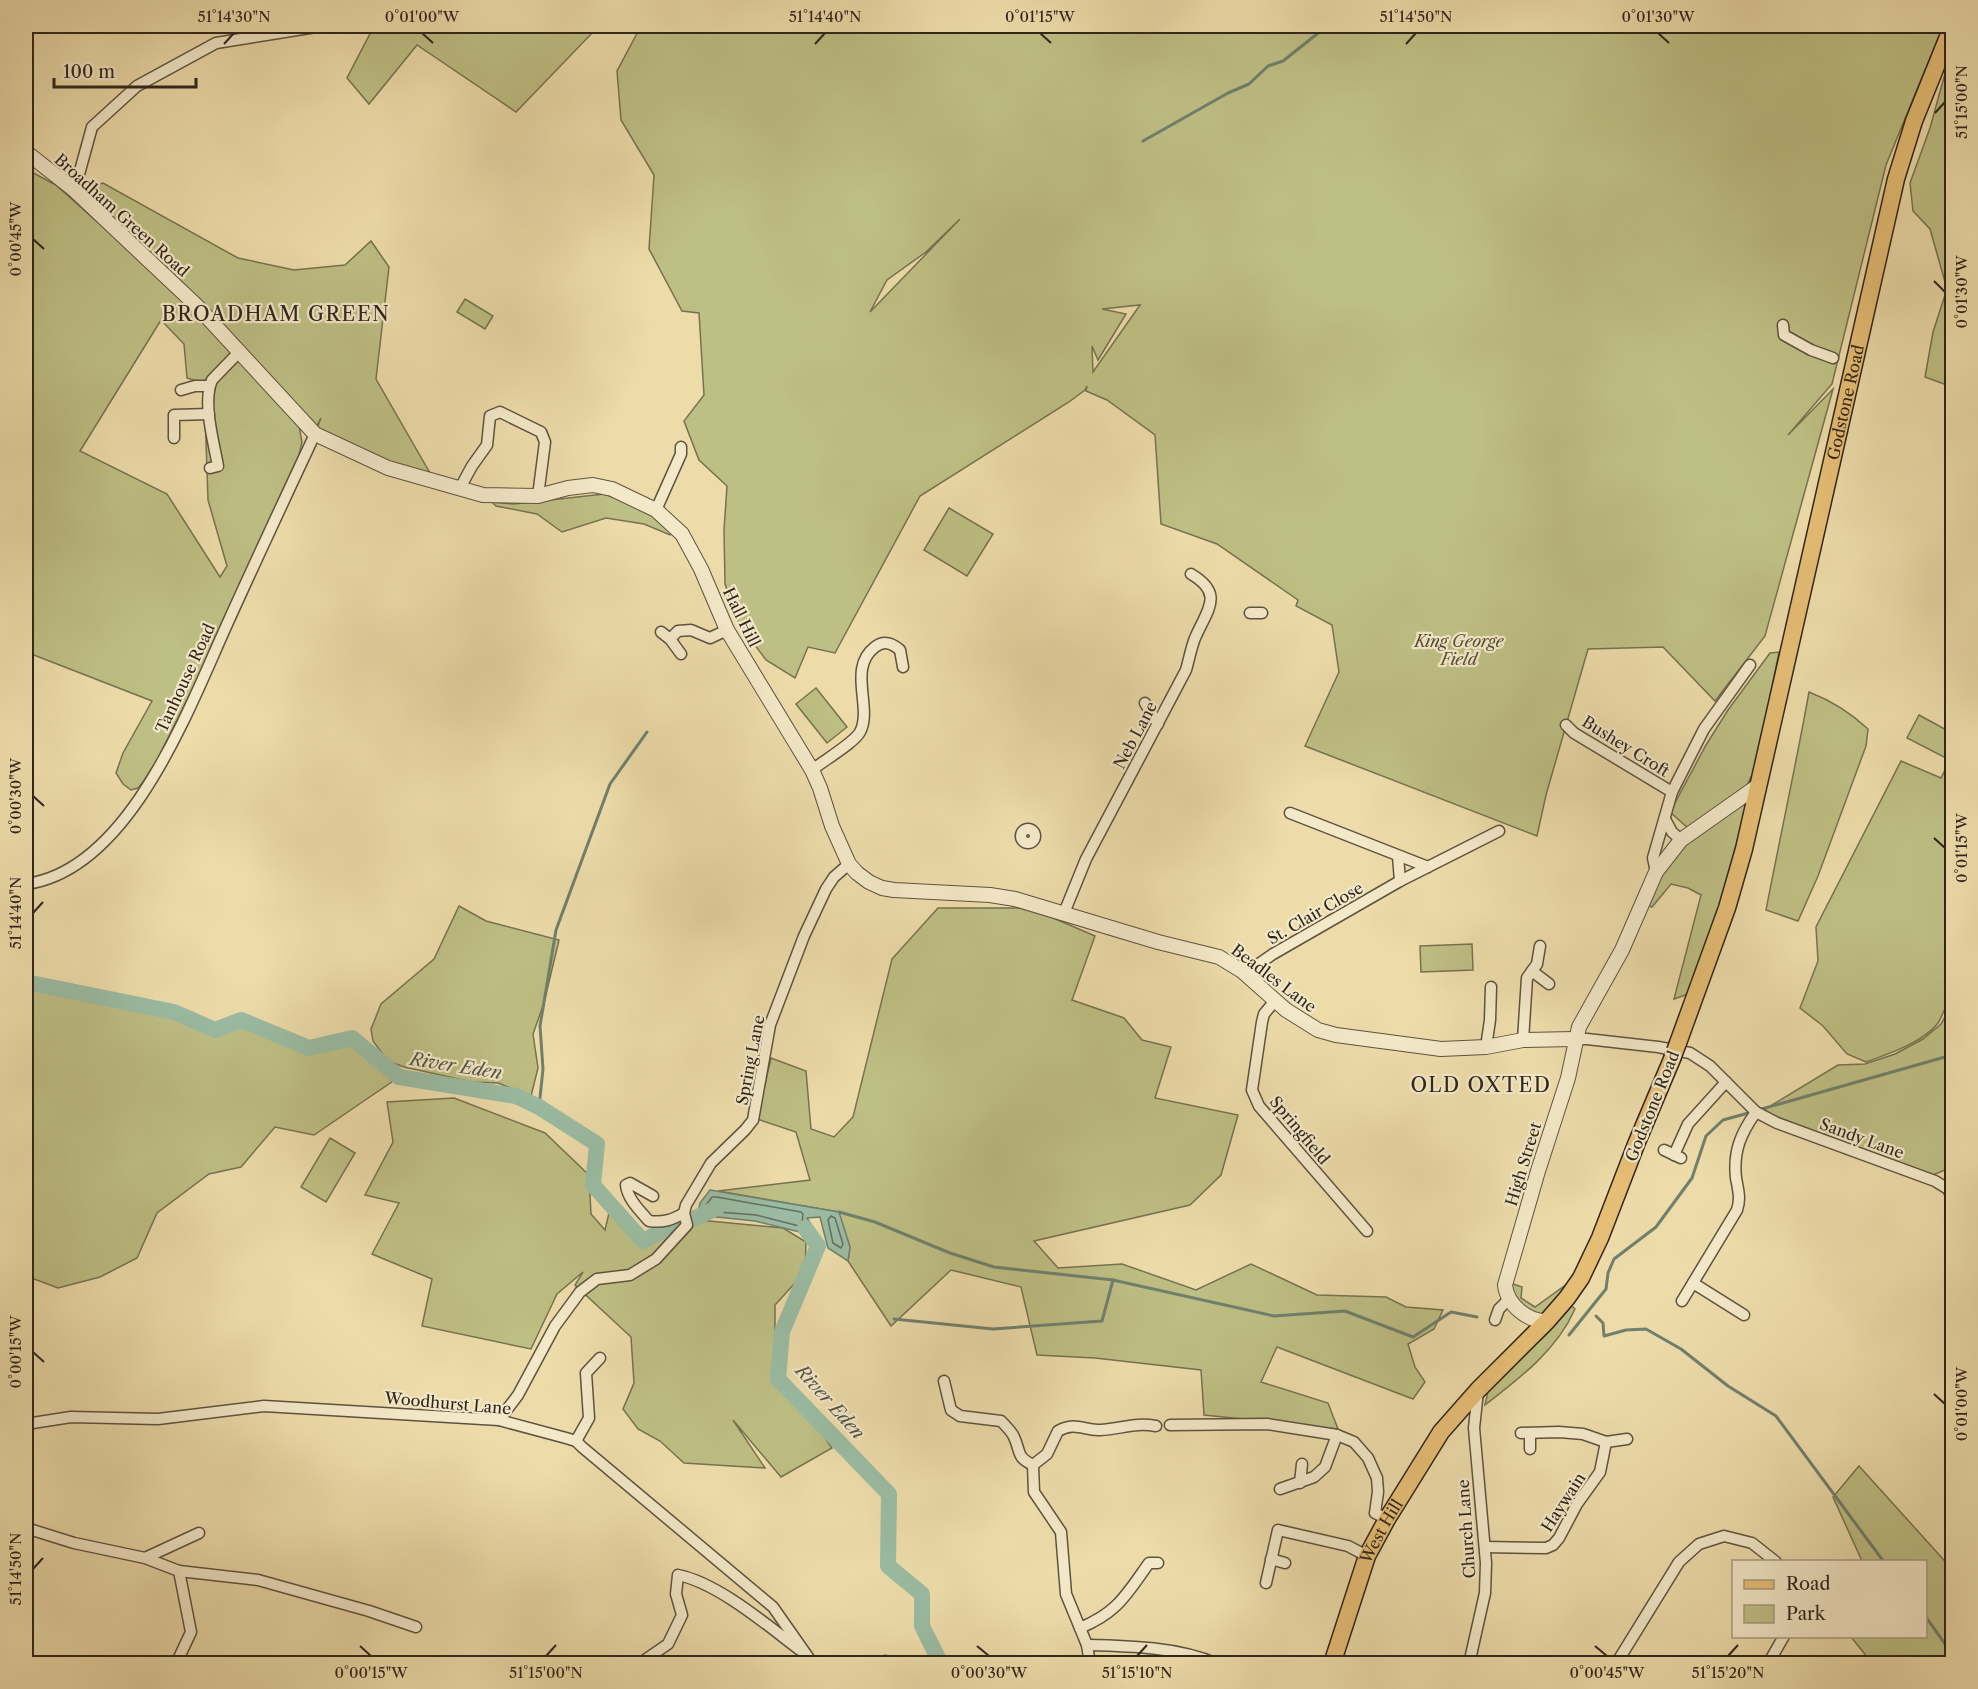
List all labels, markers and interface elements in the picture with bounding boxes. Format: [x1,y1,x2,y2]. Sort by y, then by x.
text: 51°14'30"N [197,7,271,26]
text: 0°01'00"W [385,7,460,26]
text: 51°14'40"N [789,7,861,26]
text: 0°01'15"W [1005,7,1075,26]
text: 51°14'50"N [1380,7,1452,26]
text: 0°01'30"W [1621,7,1695,26]
scale bar [54,51,196,89]
text: 100 m [63,61,115,83]
text: 51°15'00"N [1952,65,1971,139]
street label: Broadham Green Road [50,149,194,281]
text: 0°00'45"W [6,201,25,276]
text: 0°01'30"W [1952,255,1971,329]
district label: BROADHAM GREEN [162,302,390,326]
street label: Godstone Road [1823,343,1868,462]
street label: Hall Hill [719,584,765,650]
street label: Tanhouse Road [151,620,219,736]
park label: King George Field [1413,631,1505,669]
street label: Neb Lane [1109,698,1161,772]
street label: Bushey Croft [1579,711,1673,781]
text: 0°00'30"W [6,757,25,834]
text: 0°01'15"W [1952,813,1971,883]
text: 51°14'40"N [6,877,25,949]
street label: St. Clair Close [1263,877,1367,949]
street label: Beadles Lane [1228,940,1320,1016]
street label: Spring Lane [731,1013,769,1107]
water label: River Eden [406,1048,504,1084]
street label: Godstone Road [1621,1048,1683,1164]
district label: OLD OXTED [1410,1073,1552,1097]
street label: Springfield [1266,1092,1335,1168]
street label: Sandy Lane [1817,1114,1907,1162]
street label: High Street [1501,1119,1545,1208]
text: 0°00'15"W [6,1315,25,1389]
water label: River Eden [789,1359,869,1444]
text: 0°01'00"W [1952,1366,1971,1441]
street label: Woodhurst Lane [383,1387,512,1418]
street label: Haywain [1536,1469,1590,1535]
street label: Church Lane [1453,1479,1479,1579]
street label: West Hill [1355,1495,1407,1567]
text: 51°14'50"N [6,1533,25,1605]
legend [1732,1560,1927,1638]
text: Road [1786,1573,1831,1595]
text: Park [1786,1603,1827,1625]
text: 0°00'15"W [334,1663,408,1682]
text: 51°15'00"N [509,1663,583,1682]
text: 0°00'30"W [951,1663,1028,1682]
text: 51°15'10"N [1102,1663,1172,1682]
text: 0°00'45"W [1570,1663,1645,1682]
text: 51°15'20"N [1691,1663,1765,1682]

